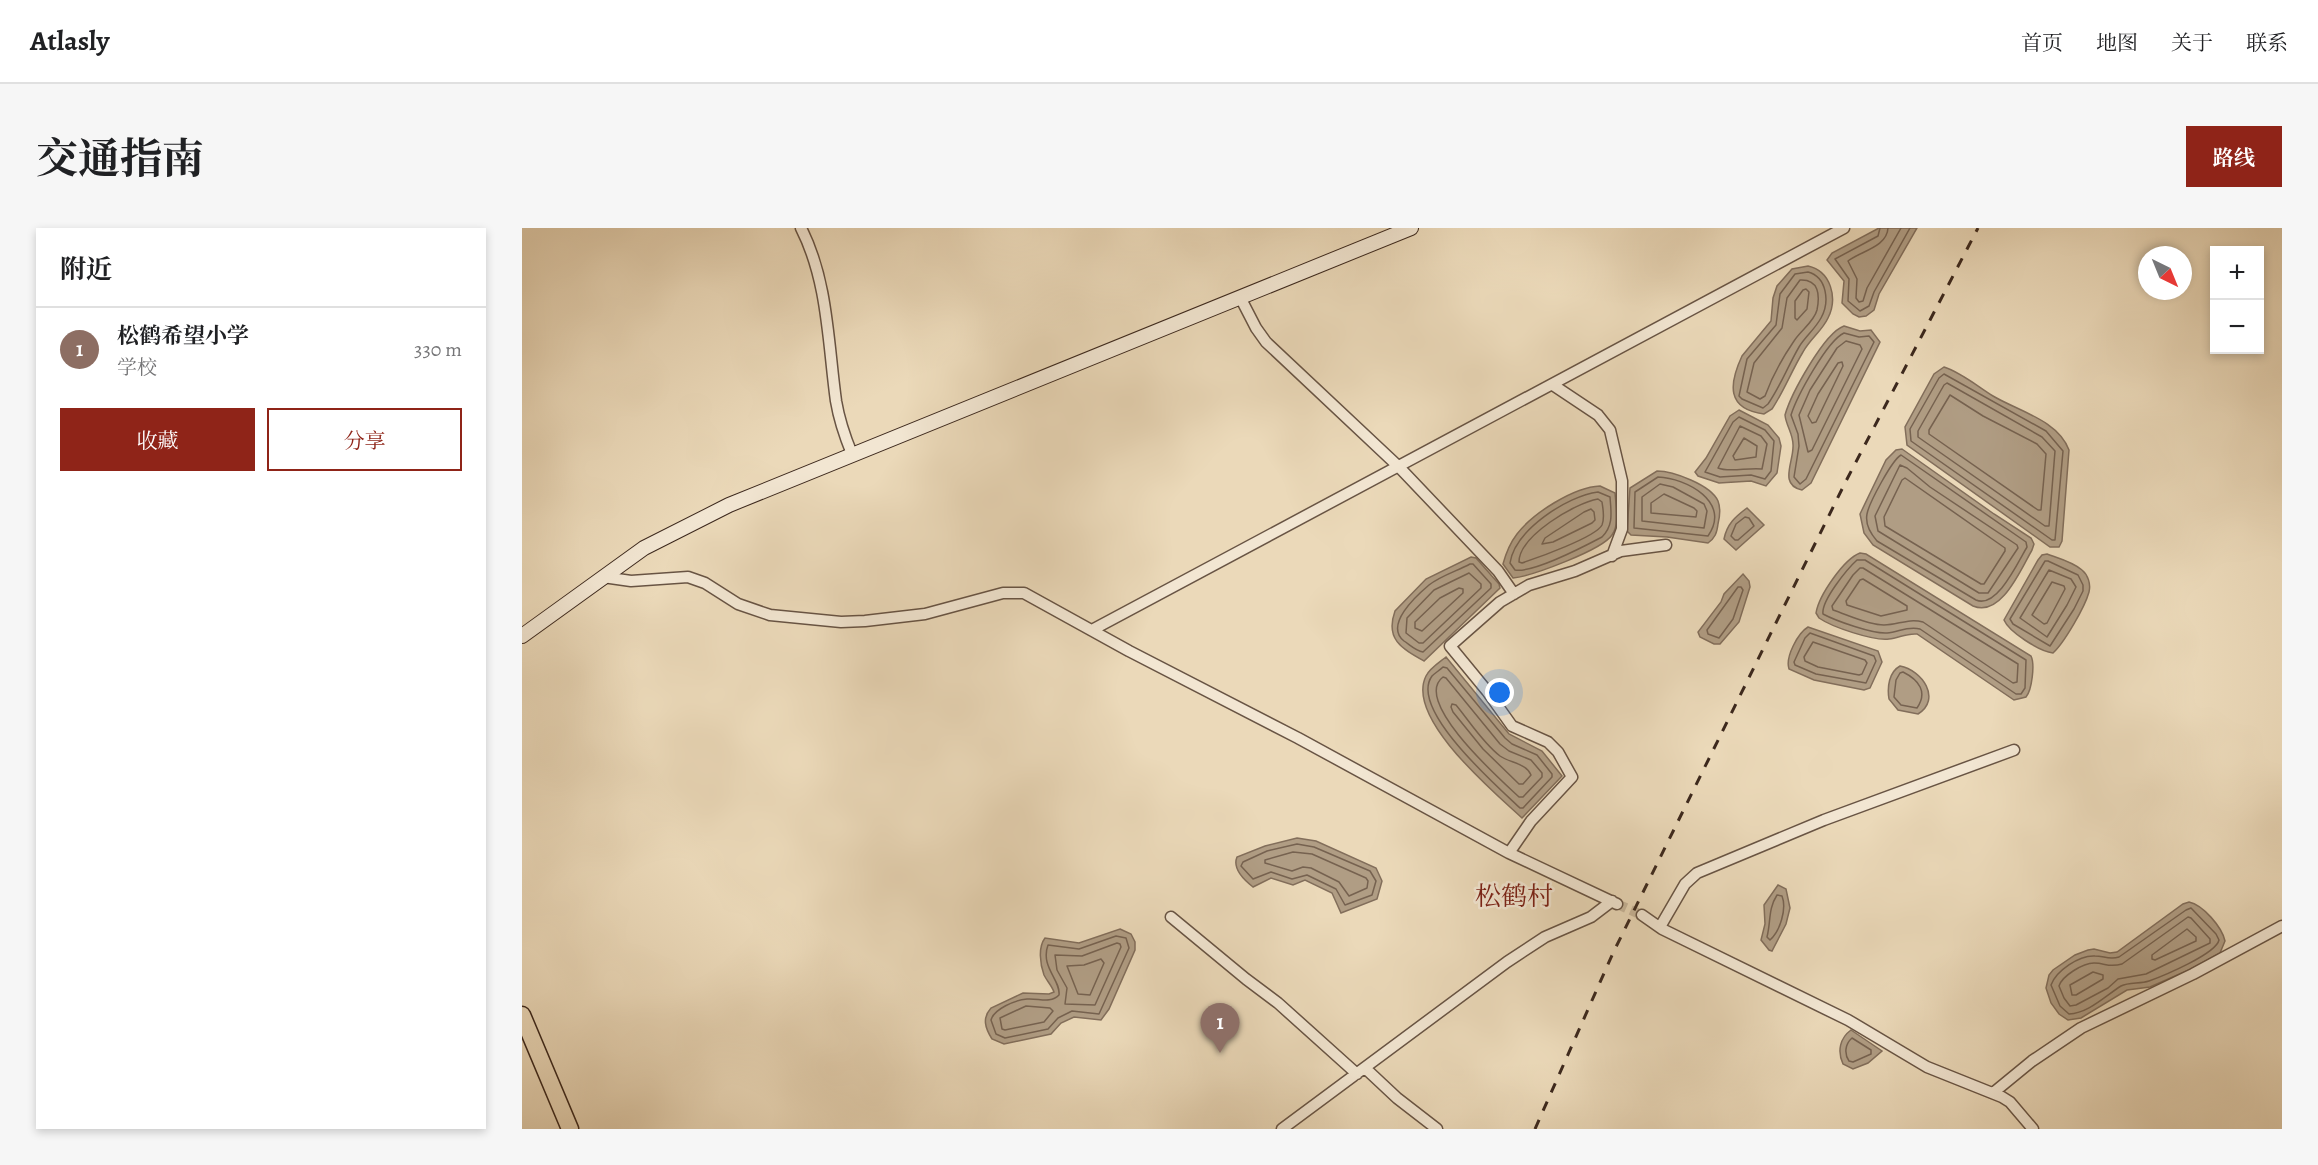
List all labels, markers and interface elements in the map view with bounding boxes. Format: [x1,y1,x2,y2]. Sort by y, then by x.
text: Atlasly [30,22,109,60]
text: 首页 [2021,29,2063,57]
text: 地图 [2096,29,2138,57]
text: 关于 [2171,29,2213,57]
text: 联系 [2246,29,2288,57]
button: 路线 [2186,126,2282,187]
text: 交通指南 [36,130,204,187]
north arrow [2138,246,2192,300]
map controls [2210,246,2264,354]
button: + [2210,246,2264,300]
text: 附近 [60,252,112,287]
button: − [2210,300,2264,354]
text: 松鹤希望小学 [117,321,249,351]
text: 1 [76,336,83,363]
text: 330 m [414,336,462,363]
text: 学校 [117,354,157,381]
button: 收藏 [60,408,255,471]
button: 分享 [267,408,462,471]
your location [1485,678,1514,707]
district label: 松鹤村 [1475,879,1553,914]
pin: 1 [1200,1004,1240,1053]

